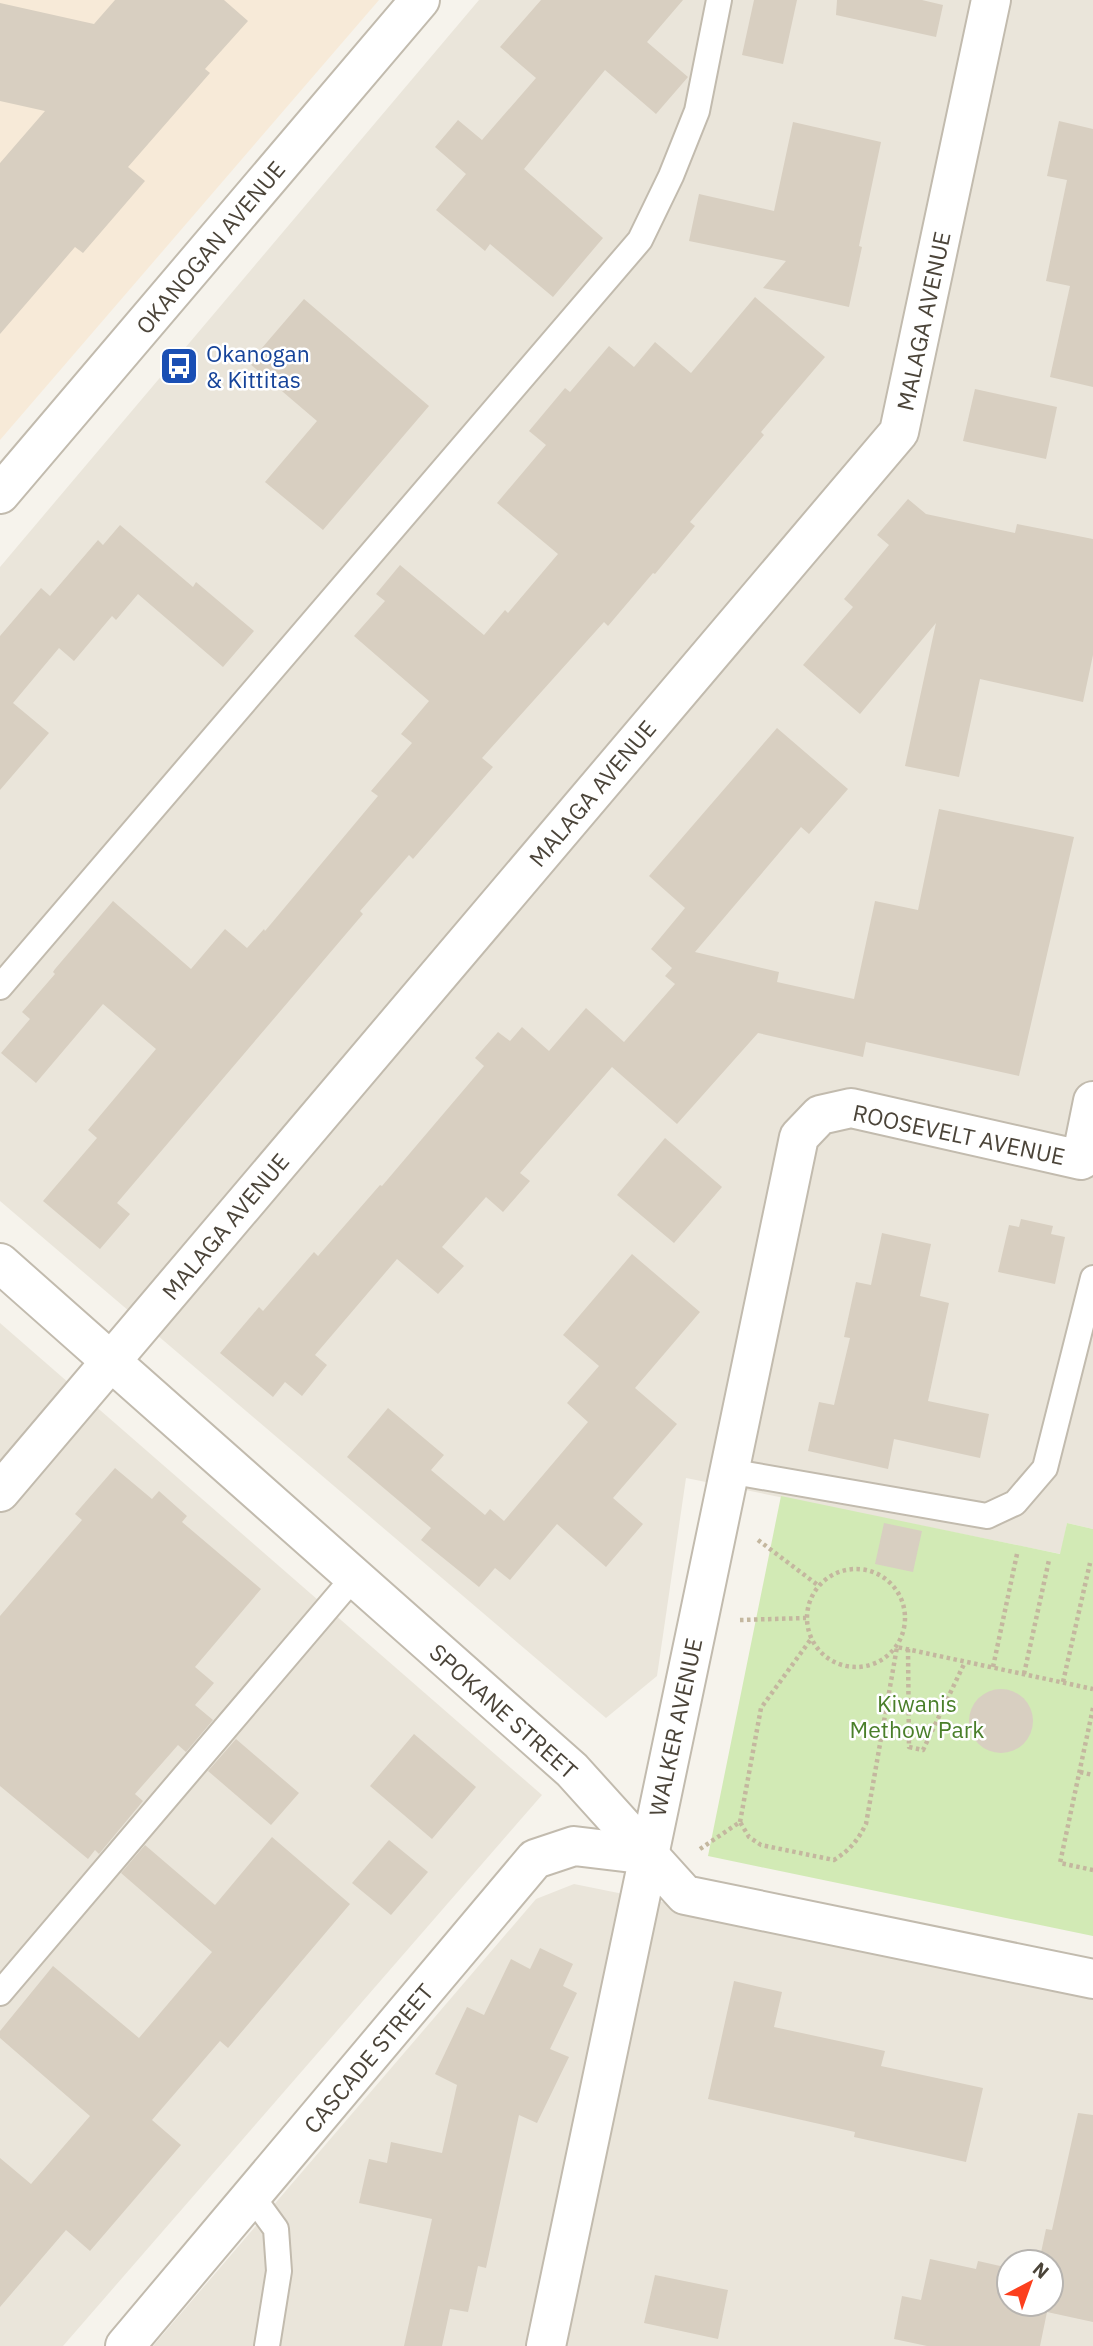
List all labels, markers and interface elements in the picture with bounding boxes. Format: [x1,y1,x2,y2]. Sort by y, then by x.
street label: OKANOGAN AVENUE [129,154,291,340]
street label: MALAGA AVENUE [889,229,957,413]
place label: Okanogan & Kittitas [206,338,310,394]
bus stop icon: Okanogan & Kittitas [158,345,200,387]
street label: MALAGA AVENUE [522,713,662,873]
street label: ROOSEVELT AVENUE [850,1097,1068,1171]
street label: MALAGA AVENUE [155,1146,295,1306]
street label: WALKER AVENUE [641,1635,709,1819]
street label: SPOKANE STREET [424,1637,584,1785]
park label: Kiwanis Methow Park [850,1688,984,1744]
street label: CASCADE STREET [297,1977,439,2139]
north arrow [995,2248,1065,2318]
text: N [1028,2257,1054,2284]

